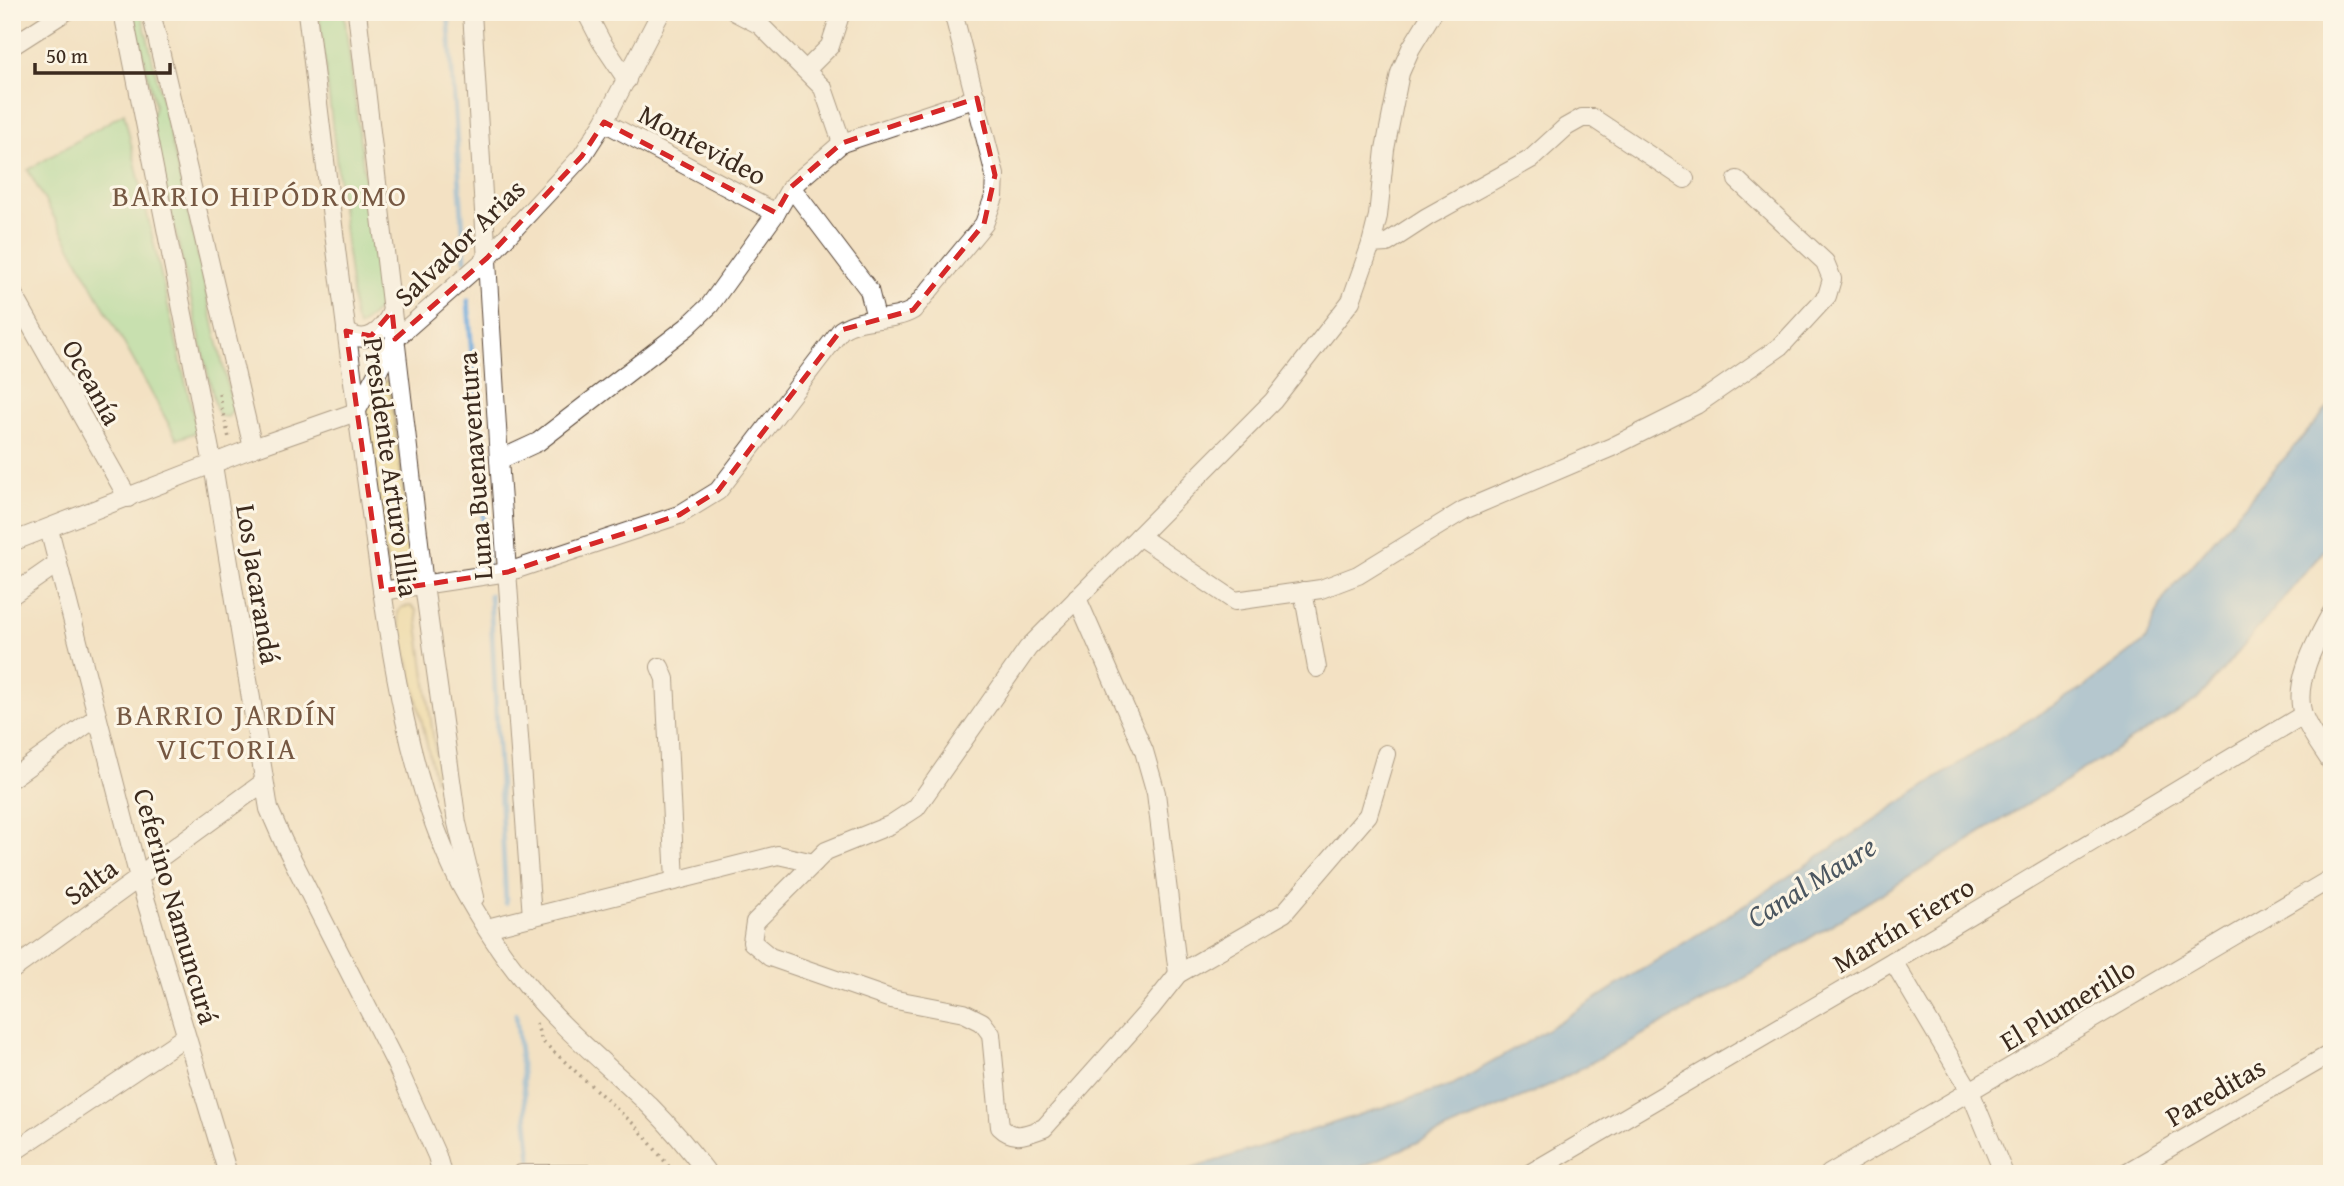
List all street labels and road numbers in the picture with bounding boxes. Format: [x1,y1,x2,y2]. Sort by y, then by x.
street label: Montevideo [631,93,775,195]
street label: Salvador Arias [384,169,534,315]
street label: Oceanía [53,332,134,433]
street label: Presidente Arturo Illia [353,334,431,600]
street label: Luna Buenaventura [446,350,502,581]
street label: Los Jacarandá [226,501,292,668]
street label: Ceferino Namuncurá [124,783,230,1029]
street label: Salta [55,847,126,915]
street label: Martín Fierro [1824,865,1982,983]
street label: El Plumerillo [1991,947,2143,1061]
street label: Pareditas [2157,1046,2273,1136]

